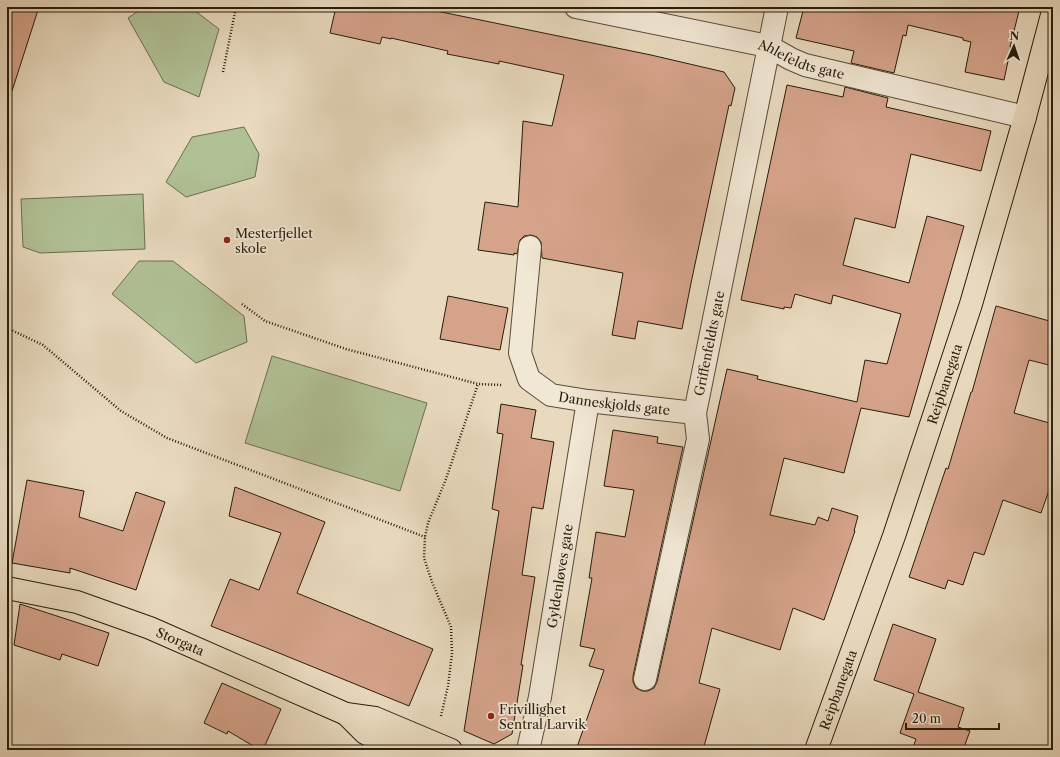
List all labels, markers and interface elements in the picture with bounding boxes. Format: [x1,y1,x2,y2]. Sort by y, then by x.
north arrow [994,26,1034,66]
text: N [1009,29,1020,43]
street label: Ahlefeldts gate [756,36,846,82]
place label: Mesterfjellet skole [235,225,313,256]
marker: Mesterfjellet skole [222,235,232,245]
street label: Griffenfeldts gate [691,289,728,397]
street label: Reipbanegata [924,341,965,426]
street label: Danneskjolds gate [557,388,671,418]
street label: Gyldenløves gate [543,523,576,629]
street label: Storgata [154,624,207,659]
street label: Reipbanegata [816,648,860,732]
place label: Frivillighet Sentral Larvik [499,701,586,732]
scale bar [906,705,999,731]
marker: Frivillighet Sentral Larvik [486,711,496,721]
text: 20 m [912,711,941,726]

